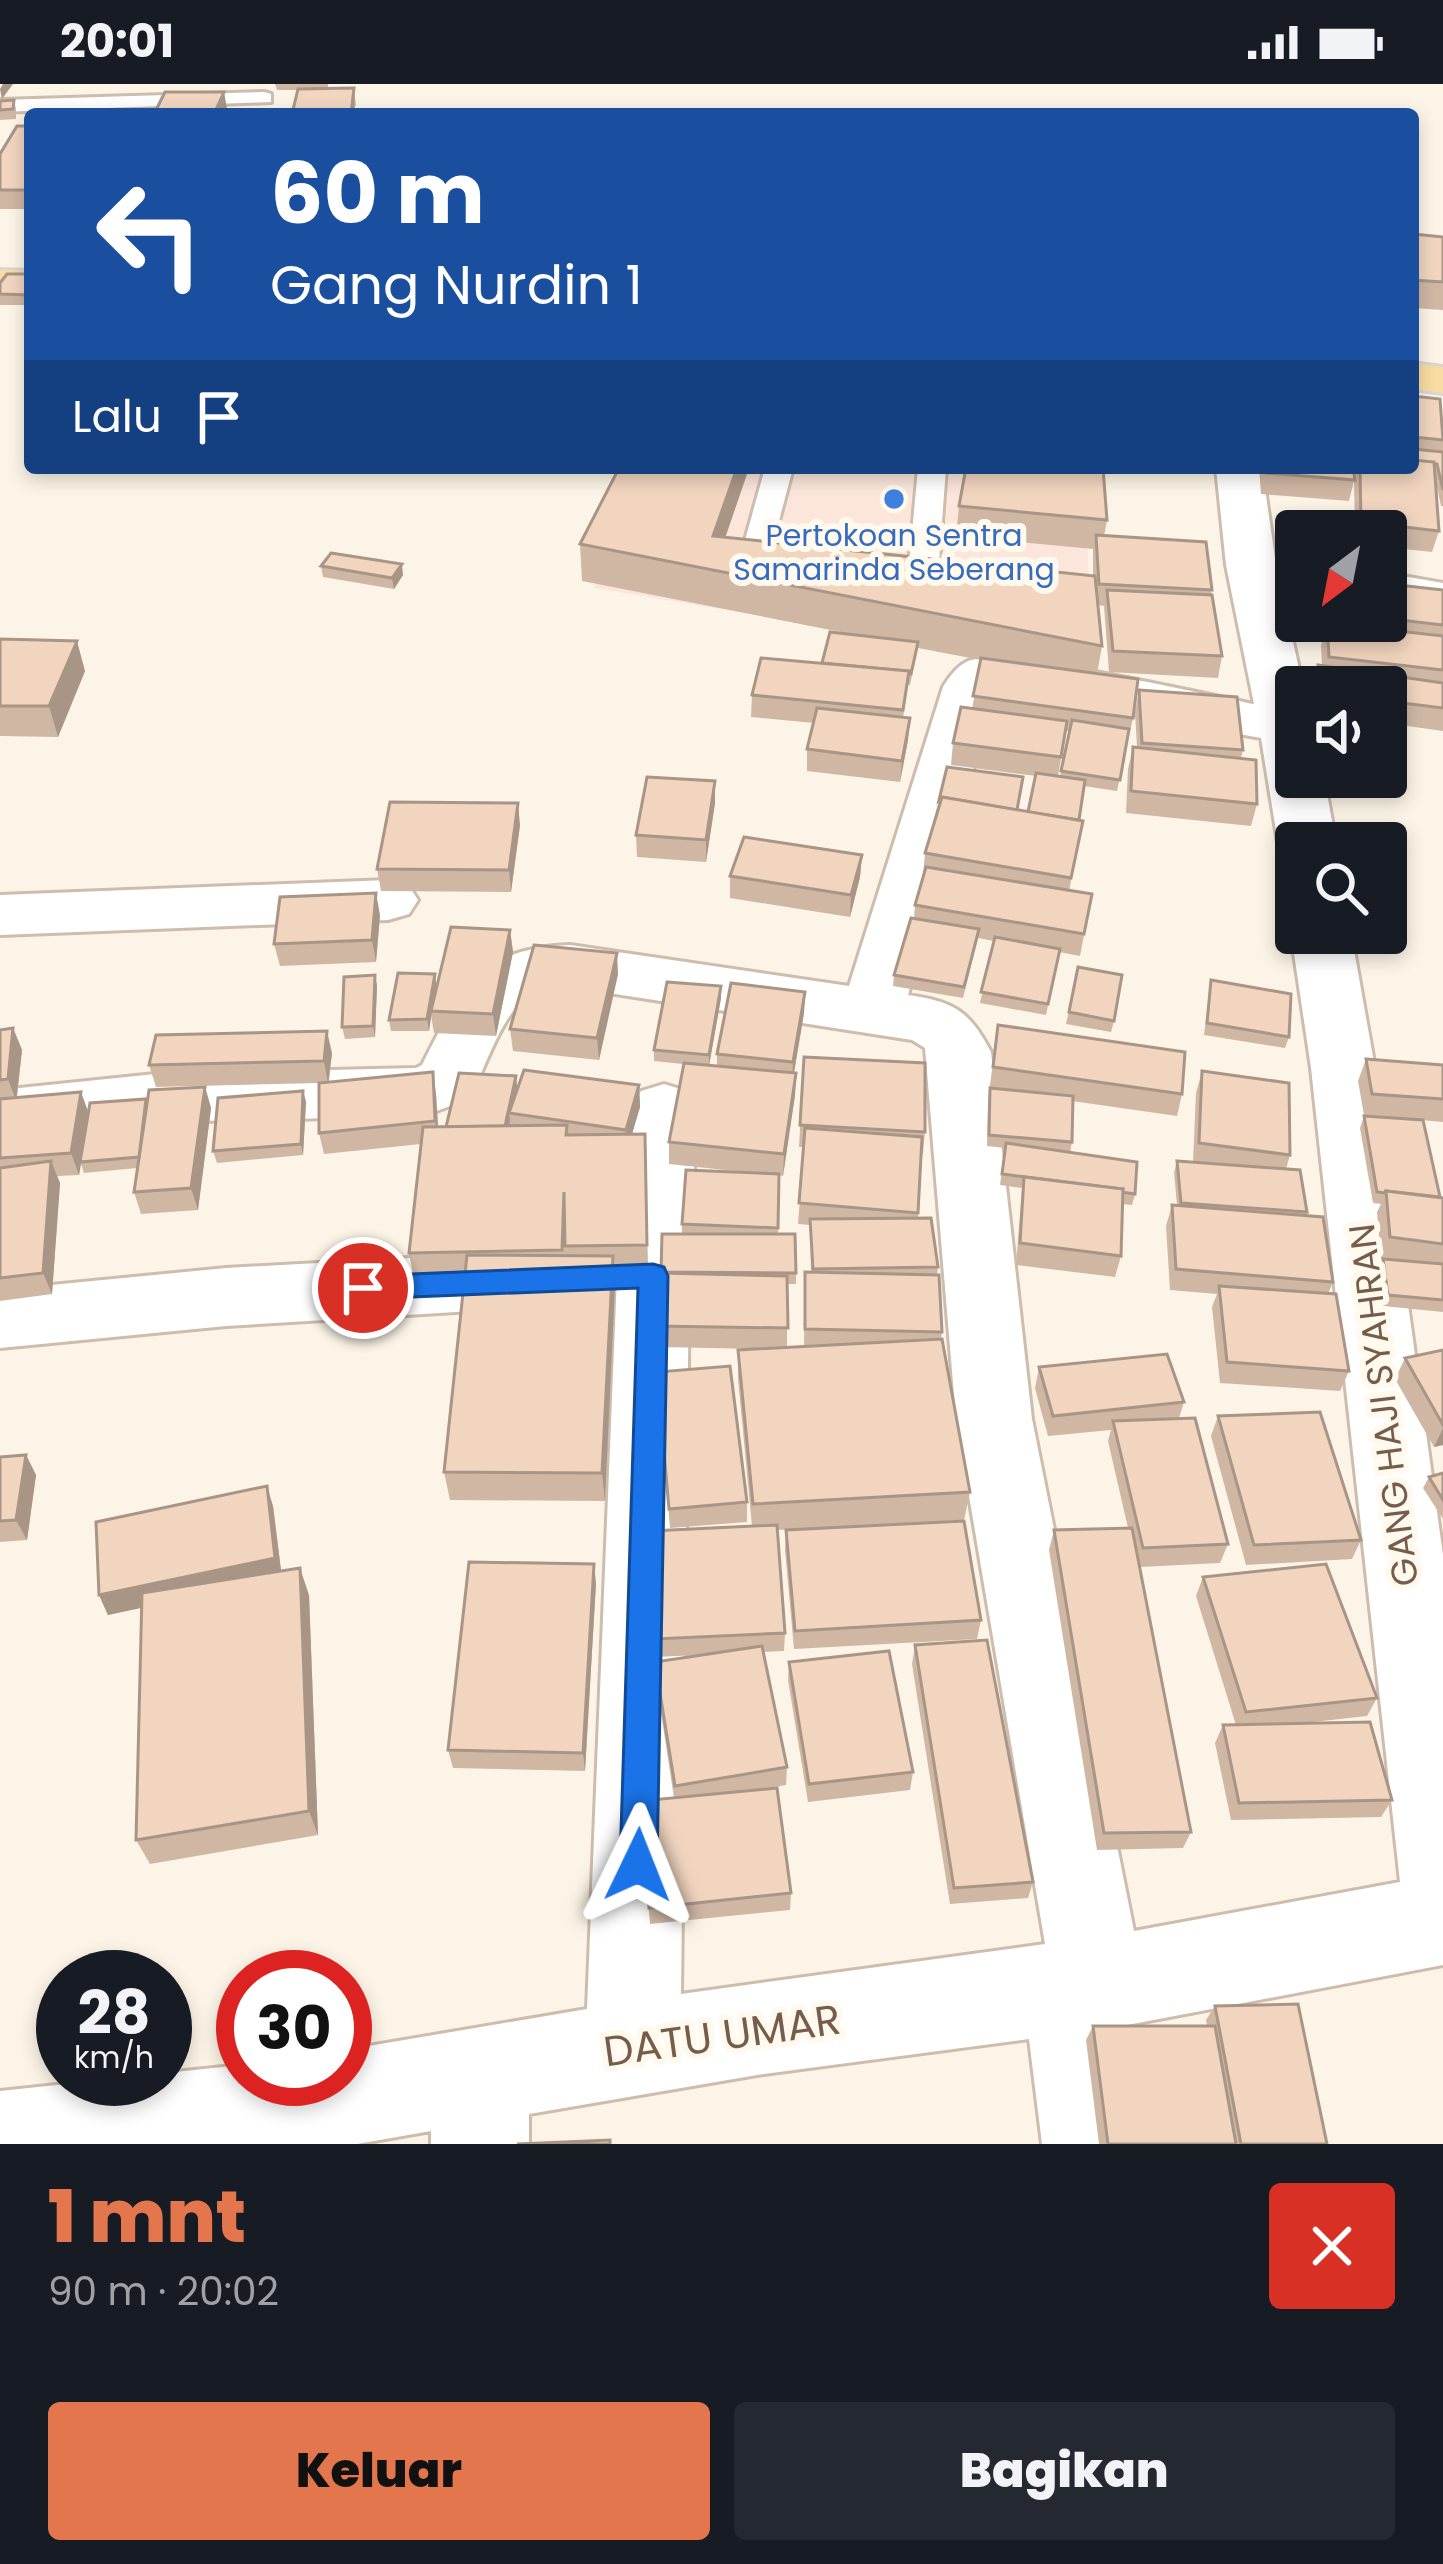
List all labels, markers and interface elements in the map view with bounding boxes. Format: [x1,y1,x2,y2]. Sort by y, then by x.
text: 20:01 [60,10,174,73]
text: 60 m [270,135,485,252]
icon: left [72,156,228,312]
text: Gang Nurdin 1 [270,247,643,323]
icon: arrive [186,384,252,450]
text: Lalu [72,385,162,448]
marker: Pertokoan Sentra Samarinda Seberang [881,486,907,512]
north arrow [1275,510,1407,642]
map controls [1275,510,1407,954]
place label: Pertokoan Sentra Samarinda Seberang [733,514,1055,591]
button: sound [1275,666,1407,798]
button: search [1275,822,1407,954]
street label: GANG HAJI SYAHRAN [1336,1221,1431,1589]
pin [312,1237,414,1339]
icon: arrive [330,1255,396,1321]
position arrow [575,1802,701,1928]
speed limit sign: 30 [216,1950,372,2106]
text: 28 [77,1971,151,2055]
street label: DATU UMAR [600,1990,844,2081]
text: km/h [74,2036,154,2079]
text: 1 mnt [48,2166,246,2267]
button: close [1269,2183,1395,2309]
text: 90 m · 20:02 [48,2264,279,2319]
button: Keluar [48,2402,710,2540]
button: Bagikan [734,2402,1395,2540]

